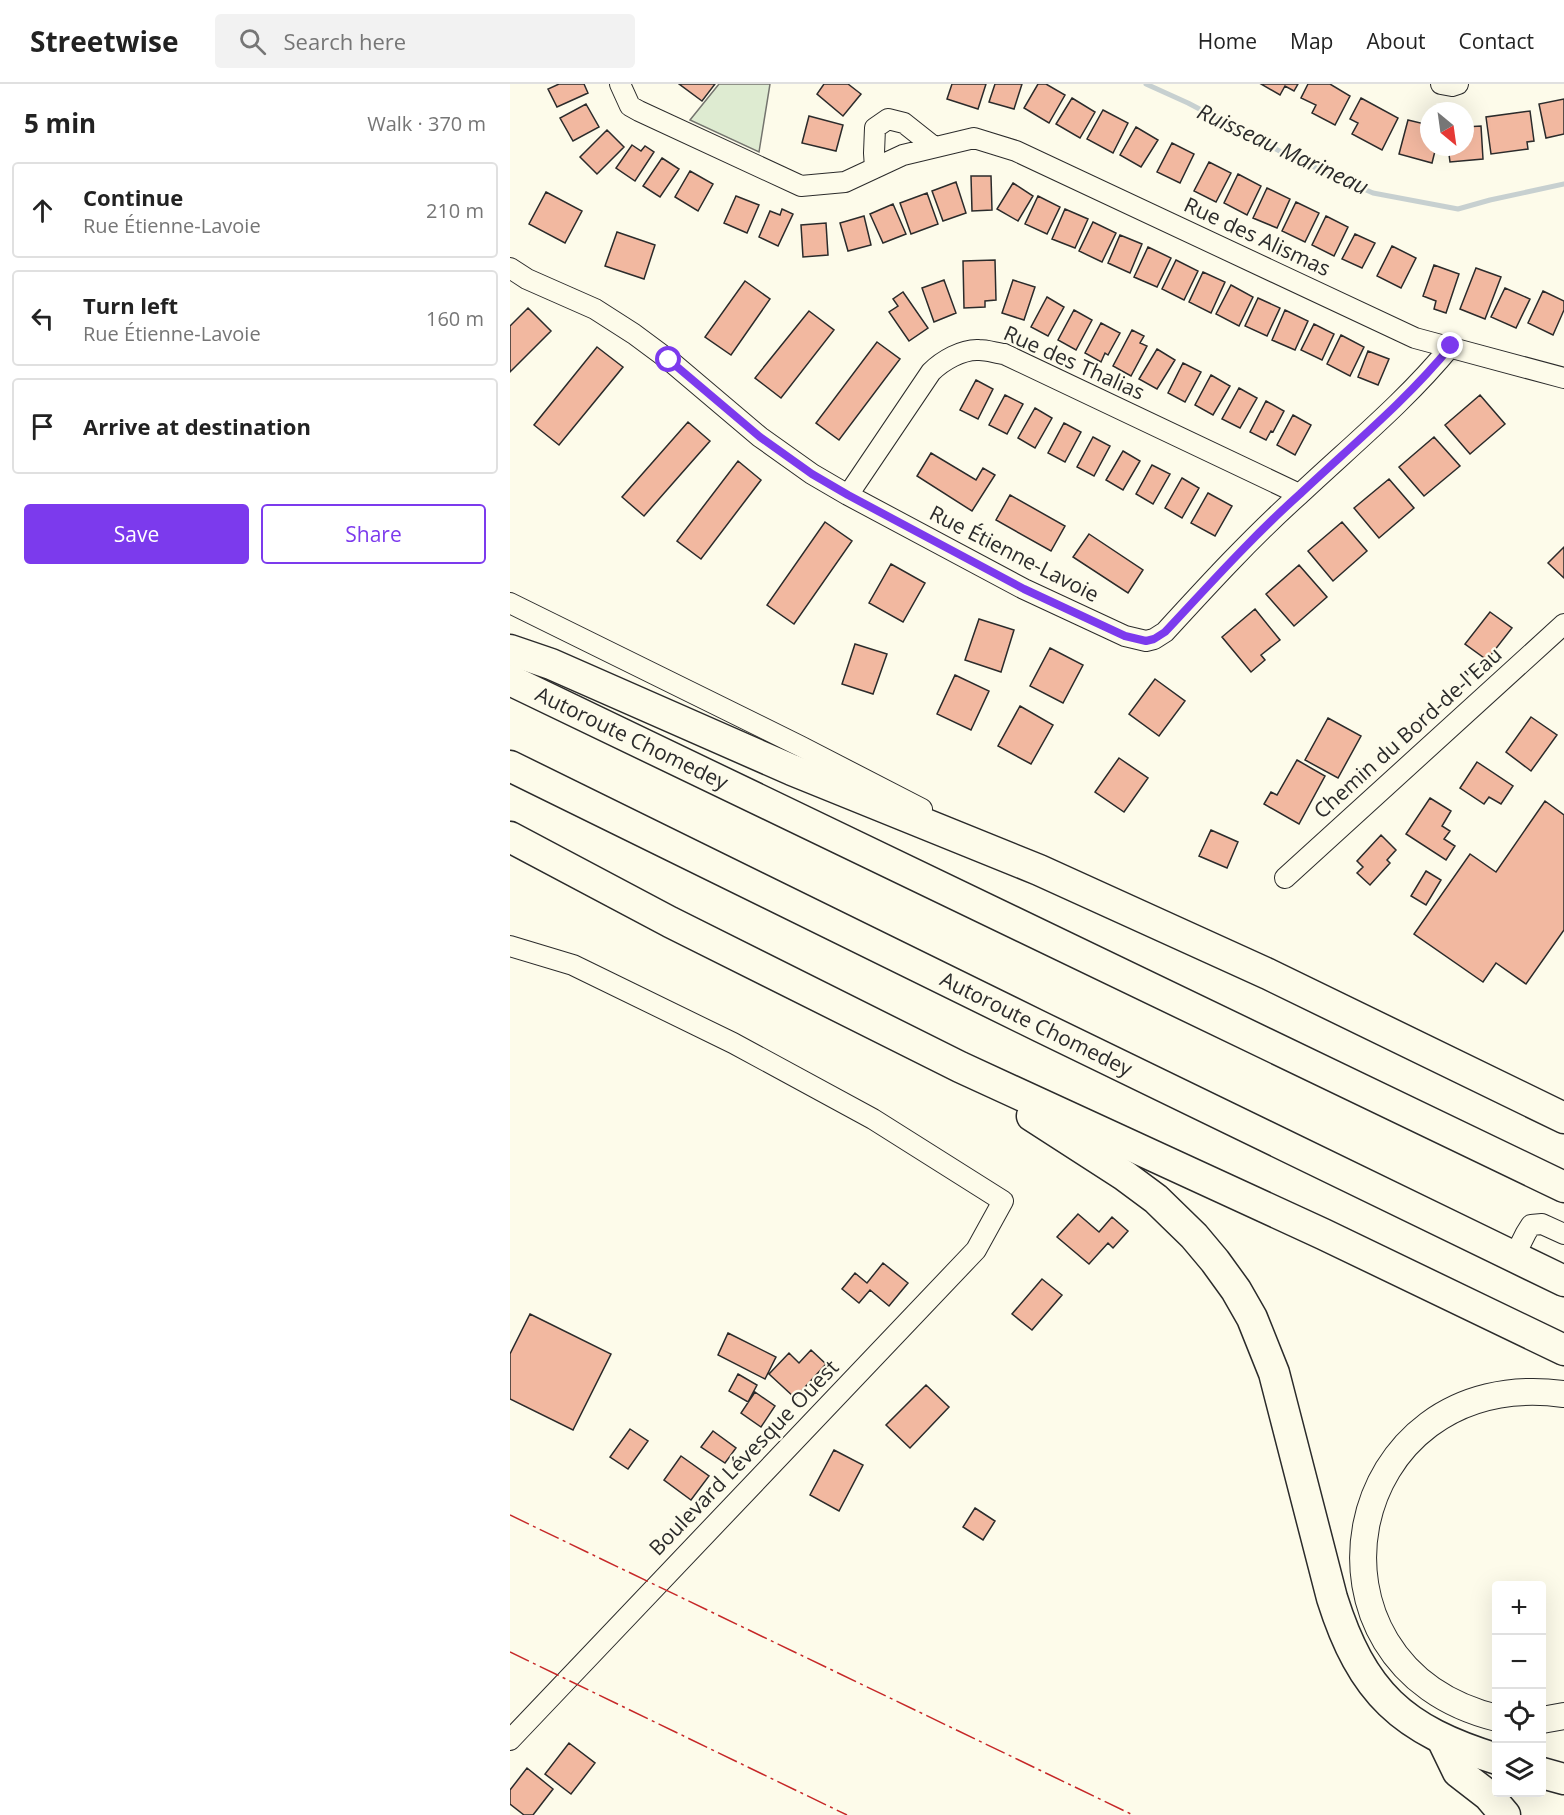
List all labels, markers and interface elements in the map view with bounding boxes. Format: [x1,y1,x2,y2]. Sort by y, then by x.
search box [215,14,635,68]
text: Streetwise [30,22,179,60]
icon: search [236,25,269,58]
text: Search here [284,26,406,56]
text: Home [1198,27,1257,55]
text: Map [1290,27,1333,55]
text: About [1366,27,1426,55]
text: Contact [1459,27,1534,55]
water label: Ruisseau Marineau [1193,95,1374,201]
north arrow [1420,102,1474,156]
text: 5 min [24,105,96,141]
text: Walk · 370 m [367,110,486,137]
text: Continue [83,182,183,212]
street label: Rue des Alismas [1180,190,1335,282]
icon: ahead [26,194,59,227]
text: 210 m [426,197,484,224]
text: Rue Étienne-Lavoie [83,212,261,239]
text: Turn left [83,290,178,320]
icon: left [26,302,59,335]
text: 160 m [426,305,484,332]
street label: Rue des Thalias [999,318,1149,406]
text: Rue Étienne-Lavoie [83,320,261,347]
route end [1437,332,1463,358]
route start [655,346,681,372]
icon: arrive [26,410,59,443]
text: Arrive at destination [83,411,311,441]
street label: Rue Étienne-Lavoie [925,498,1104,608]
button: Save [24,504,249,564]
button: Share [261,504,486,564]
street label: Chemin du Bord-de-l'Eau [1307,640,1507,824]
street label: Autoroute Chomedey [531,679,733,796]
street label: Autoroute Chomedey [936,965,1138,1082]
street label: Boulevard Lévesque Ouest [642,1353,844,1561]
map controls [1492,1581,1546,1797]
button: + [1492,1581,1546,1635]
button: − [1492,1635,1546,1689]
button: locate [1492,1689,1546,1743]
button: layers [1492,1743,1546,1797]

